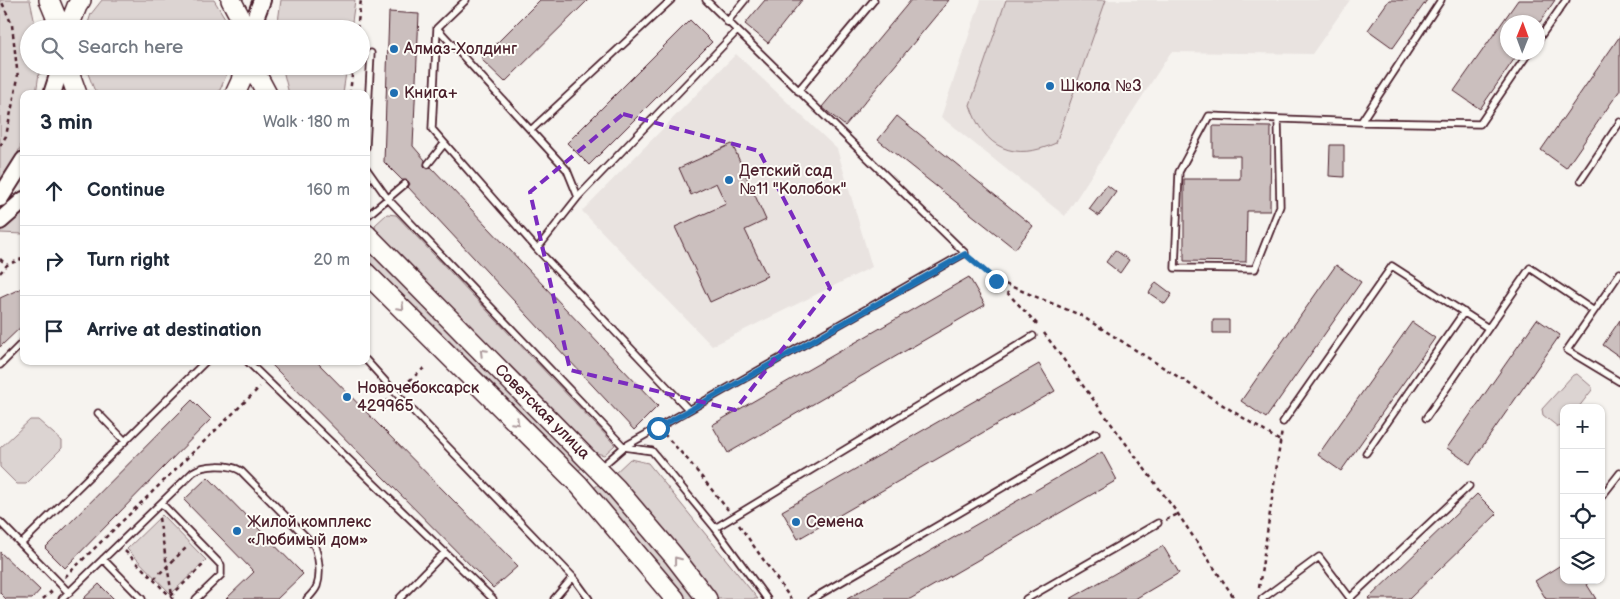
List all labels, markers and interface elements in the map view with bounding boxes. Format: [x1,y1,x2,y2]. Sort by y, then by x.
north arrow [1500,15,1545,60]
search box [20,20,370,75]
icon: search [38,34,66,62]
text: Search here [78,36,183,59]
place label: Алмаз-Холдинг [403,40,517,59]
marker: Алмаз-Холдинг [388,43,400,55]
place label: Школа №3 [1060,77,1142,96]
marker: Школа №3 [1044,80,1056,92]
place label: Книга+ [404,84,458,103]
marker: Книга+ [388,87,400,99]
text: 3 min [40,110,93,135]
text: Walk · 180 m [263,113,350,132]
place label: Детский сад №11 "Колобок" [739,162,846,199]
marker: Детский сад №11 "Колобок" [723,174,735,186]
icon: ahead [40,177,68,205]
text: Continue [87,179,165,202]
text: 160 m [307,181,350,200]
icon: right [40,247,68,275]
text: Turn right [87,249,170,272]
text: 20 m [314,251,350,270]
route end [985,270,1008,293]
one-way arrow [395,301,404,310]
icon: arrive [40,317,68,345]
text: Arrive at destination [87,319,262,342]
one-way arrow [480,349,489,358]
street label: Советская улица [491,361,594,464]
place label: Новочебоксарск 429965 [357,379,480,416]
marker: Новочебоксарск 429965 [341,391,353,403]
map controls [1560,404,1605,584]
button: + [1560,404,1605,449]
one-way arrow [510,416,519,425]
route start [647,417,670,440]
button: − [1560,449,1605,494]
button: locate [1560,494,1605,539]
place label: Жилой комплекс «Любимый дом» [247,513,371,550]
place label: Семена [806,513,864,532]
marker: Семена [790,516,802,528]
marker: Жилой комплекс «Любимый дом» [231,525,243,537]
button: layers [1560,539,1605,584]
one-way arrow [674,557,683,566]

